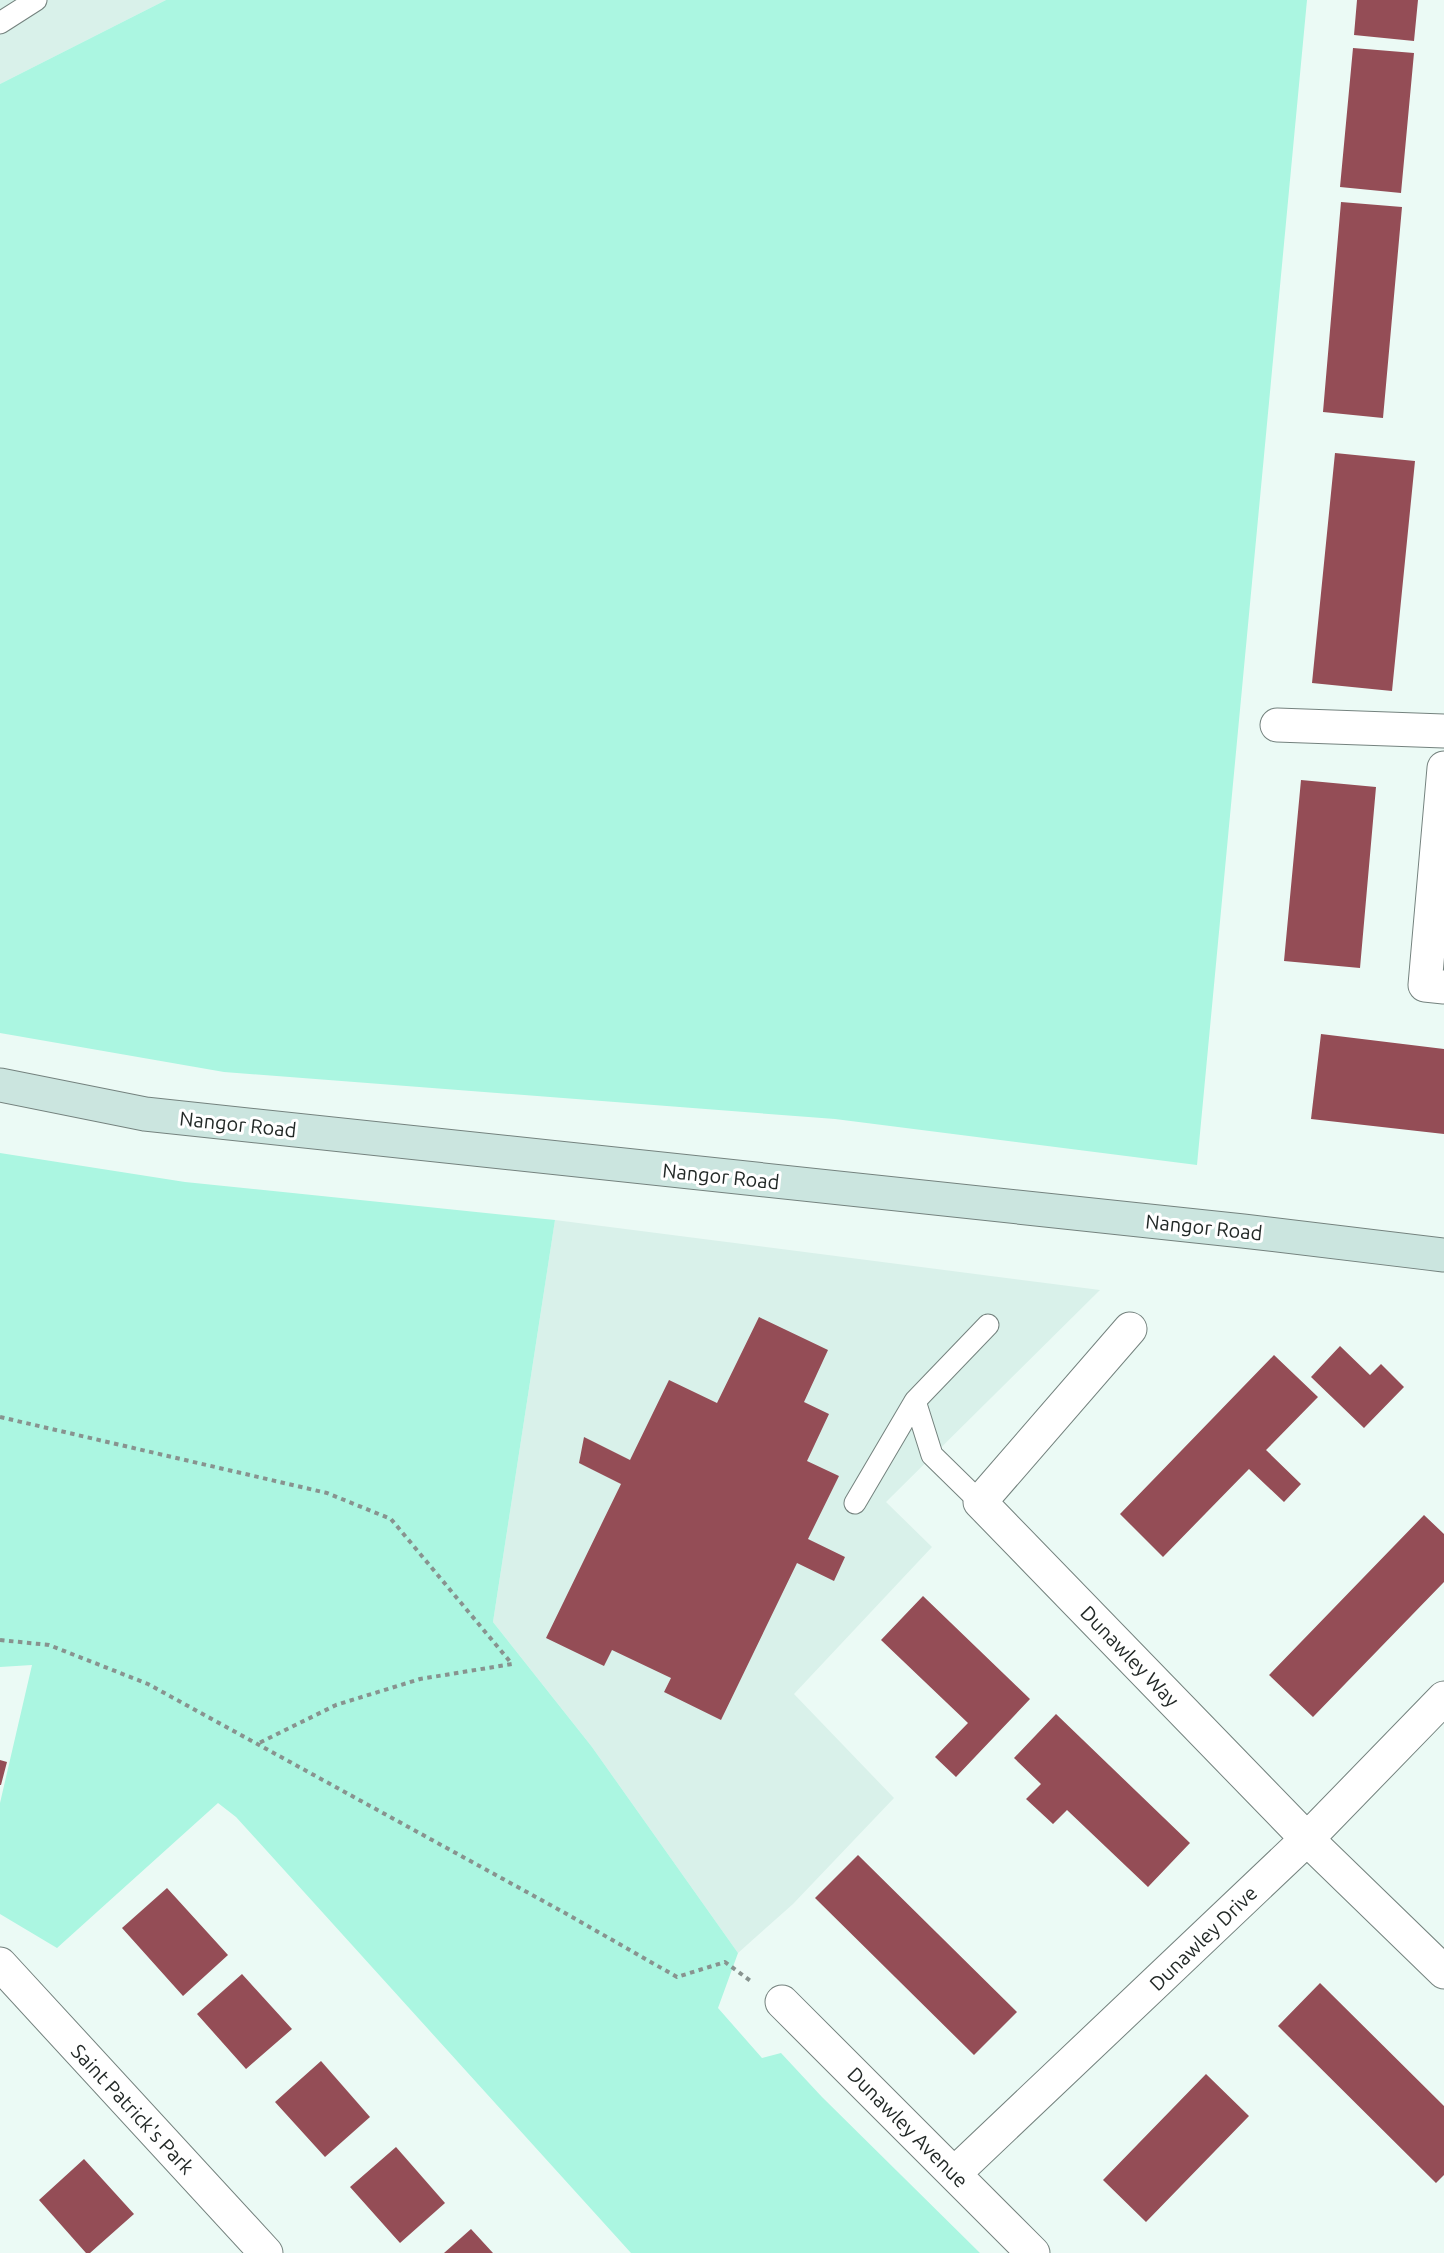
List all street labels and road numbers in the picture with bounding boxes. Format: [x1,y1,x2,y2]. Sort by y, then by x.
street label: Nangor Road [178,1106,298,1142]
street label: Nangor Road [661,1158,781,1194]
street label: Nangor Road [1144,1209,1264,1245]
street label: Dunawley Way [1076,1601,1184,1711]
street label: Dunawley Drive [1144,1881,1262,1995]
street label: Saint Patrick's Park [67,2039,199,2179]
street label: Dunawley Avenue [843,2062,973,2192]

